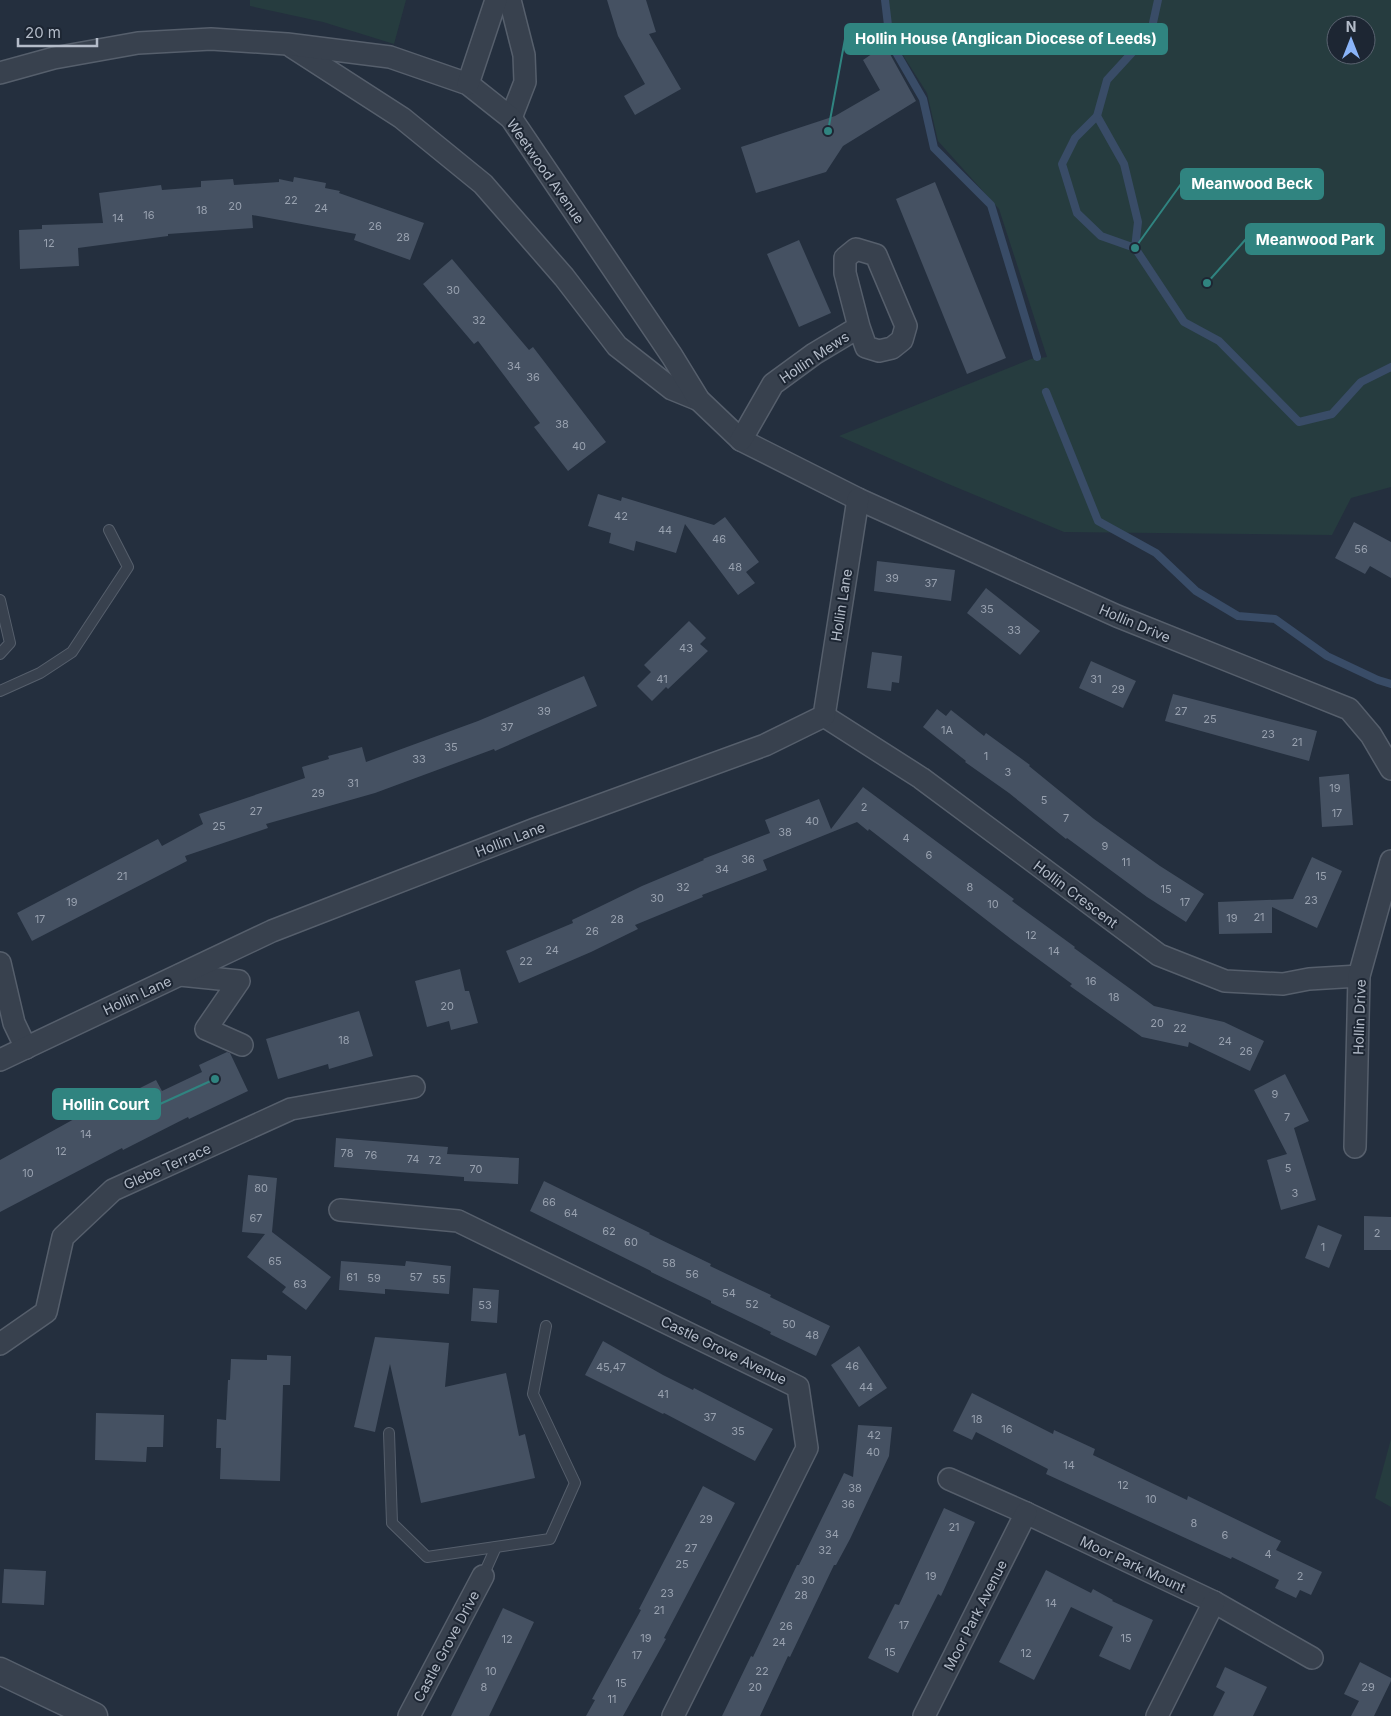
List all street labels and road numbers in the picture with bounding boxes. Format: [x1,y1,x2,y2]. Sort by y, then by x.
street label: Weetwood Avenue [504,115,588,227]
street label: Hollin Mews [776,327,852,387]
street label: Hollin Lane [827,567,855,643]
street label: Hollin Drive [1097,600,1173,646]
street label: Hollin Lane [473,818,547,860]
street label: Hollin Crescent [1031,857,1122,931]
street label: Hollin Lane [100,972,174,1018]
street label: Hollin Drive [1349,979,1369,1055]
street label: Glebe Terrace [121,1139,213,1193]
street label: Castle Grove Avenue [658,1312,790,1388]
street label: Moor Park Mount [1077,1532,1189,1596]
street label: Moor Park Avenue [940,1557,1010,1673]
street label: Castle Grove Drive [409,1587,483,1705]

